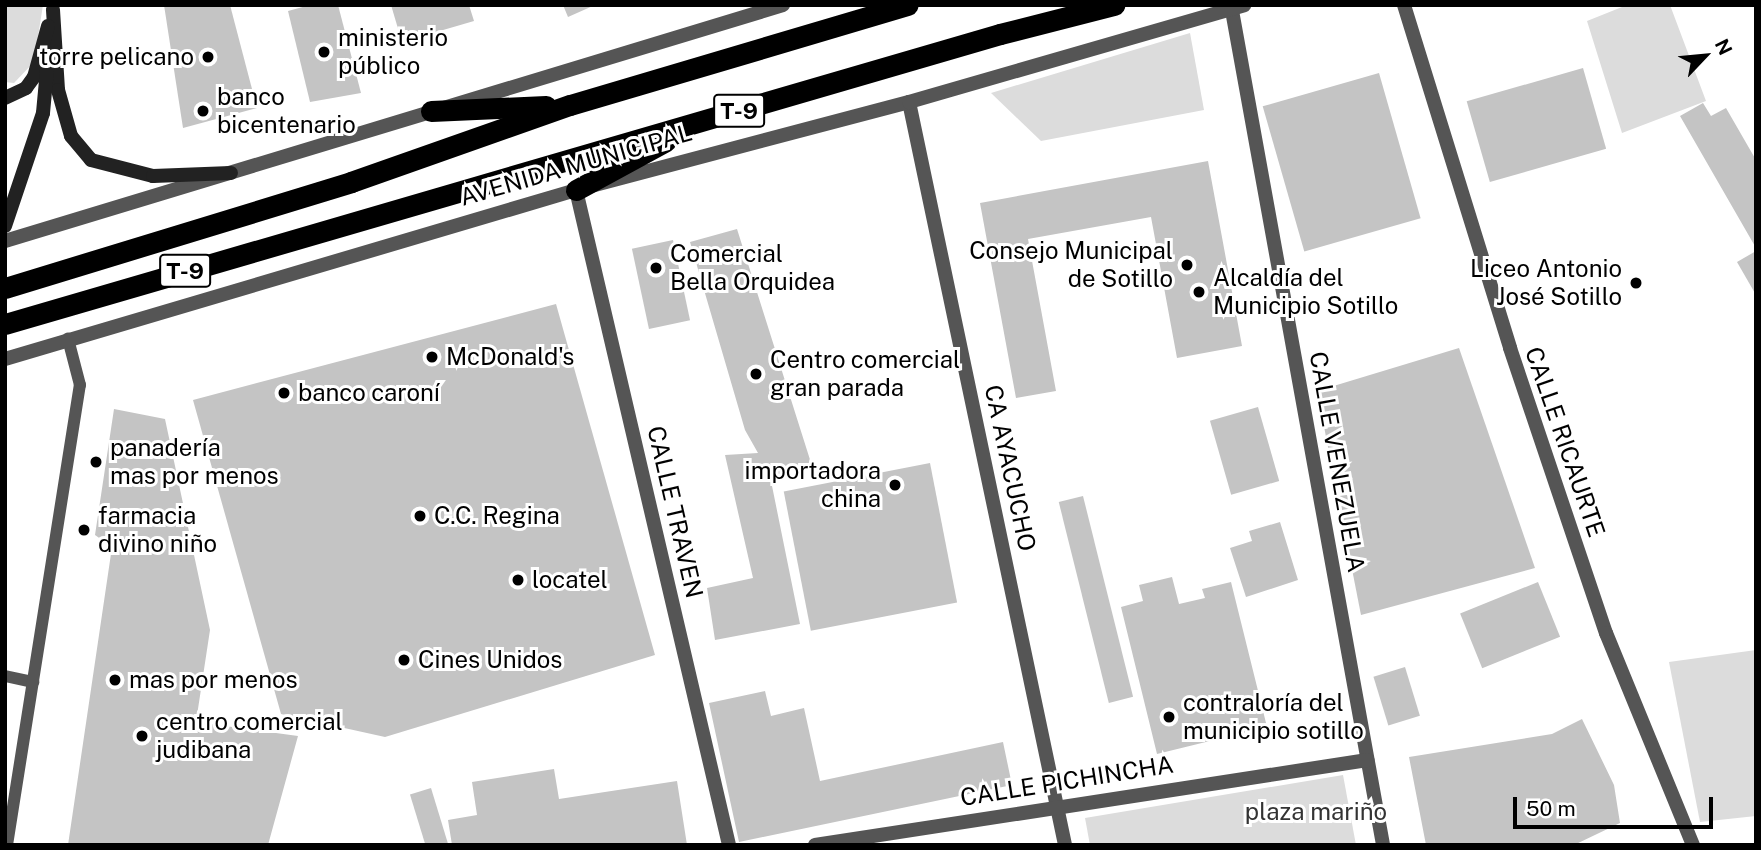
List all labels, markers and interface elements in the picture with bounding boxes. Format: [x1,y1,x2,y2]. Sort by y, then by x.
north arrow [1670,21,1740,91]
place label: ministerio público [338,24,448,80]
text: N [1711,35,1737,58]
place label: torre pelicano [39,43,194,71]
marker: ministerio público [316,44,332,60]
marker: torre pelicano [200,49,216,65]
place label: banco bicentenario [217,83,356,139]
road number: T-9 [713,92,765,130]
marker: banco bicentenario [195,103,211,119]
street label: AVENIDA MUNICIPAL [457,118,695,212]
place label: Consejo Municipal de Sotillo [969,237,1173,293]
place label: Comercial Bella Orquidea [670,240,835,296]
road number: T-9 [159,252,211,290]
place label: Liceo Antonio José Sotillo [1470,255,1622,311]
marker: Consejo Municipal de Sotillo [1179,257,1195,273]
marker: Comercial Bella Orquidea [648,260,664,276]
place label: Alcaldía del Municipio Sotillo [1213,264,1398,320]
marker: Liceo Antonio José Sotillo [1628,275,1644,291]
marker: Alcaldía del Municipio Sotillo [1191,284,1207,300]
place label: McDonald's [446,343,574,371]
street label: CALLE RICAURTE [1519,343,1611,541]
place label: Centro comercial gran parada [770,346,961,402]
marker: McDonald's [424,349,440,365]
street label: CALLE VENEZUELA [1303,349,1371,575]
marker: Centro comercial gran parada [748,366,764,382]
place label: banco caroní [298,379,440,407]
street label: CA AYACUCHO [978,382,1042,554]
marker: banco caroní [276,385,292,401]
street label: CALLE TRAVEN [641,423,709,601]
place label: panadería mas por menos [110,434,279,490]
marker: panadería mas por menos [88,454,104,470]
place label: importadora china [745,457,881,513]
marker: importadora china [887,477,903,493]
place label: farmacia divino niño [98,502,217,558]
place label: C.C. Regina [434,502,560,530]
marker: C.C. Regina [412,508,428,524]
marker: farmacia divino niño [76,522,92,538]
place label: locatel [532,566,608,594]
marker: locatel [510,572,526,588]
place label: Cines Unidos [418,646,563,674]
marker: Cines Unidos [396,652,412,668]
place label: mas por menos [129,666,298,694]
marker: mas por menos [107,672,123,688]
place label: contraloría del municipio sotillo [1183,689,1364,745]
place label: centro comercial judibana [156,708,343,764]
marker: contraloría del municipio sotillo [1161,709,1177,725]
marker: centro comercial judibana [134,728,150,744]
street label: CALLE PICHINCHA [958,750,1176,812]
scale bar [1516,784,1716,828]
text: 50 m [1526,796,1576,821]
park label: plaza mariño [1245,798,1387,826]

